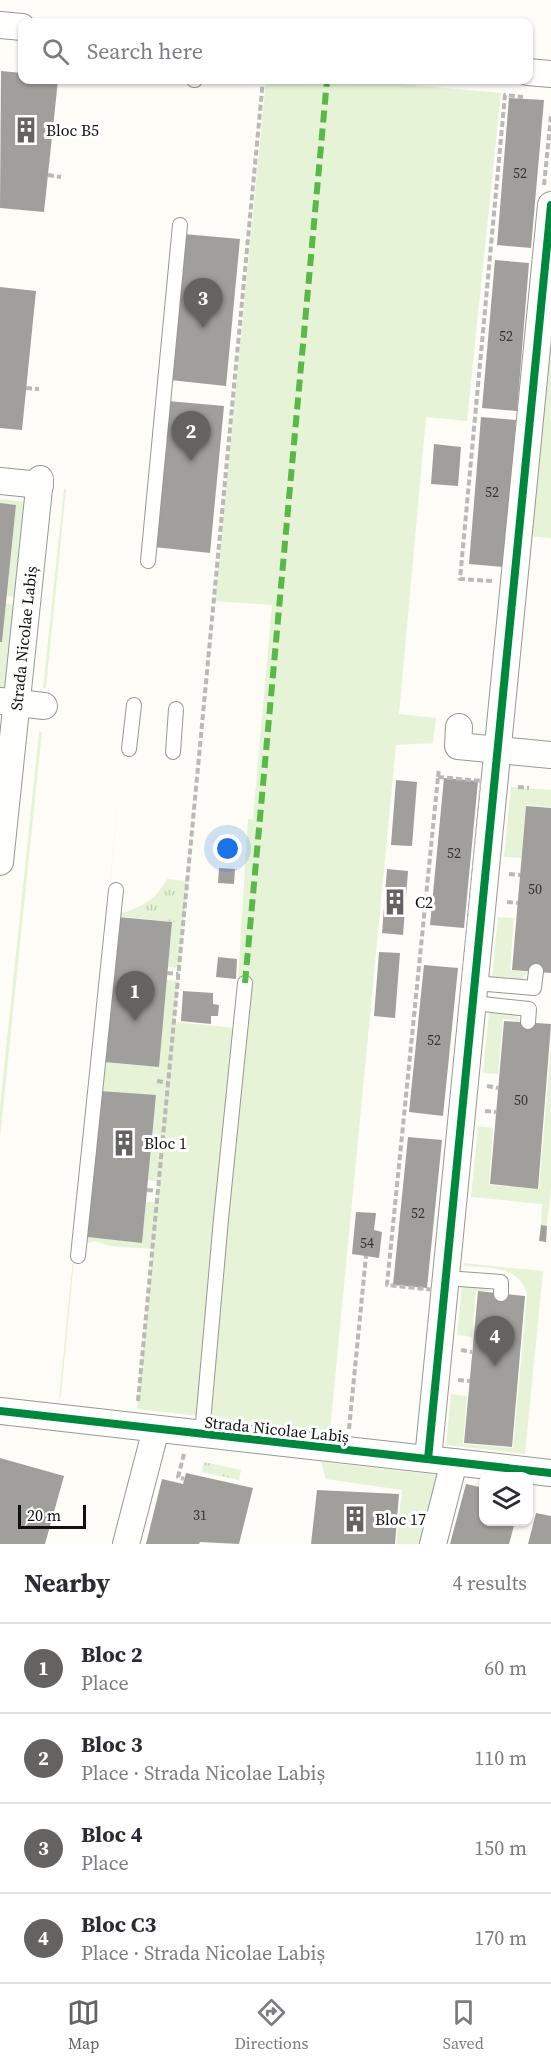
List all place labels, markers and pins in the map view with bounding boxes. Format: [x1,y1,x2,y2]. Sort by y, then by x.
building icon: Bloc B5 [11,115,41,145]
place label: Bloc B5 [46,119,99,141]
pin: 3 [184,278,222,328]
pin: 2 [172,412,210,461]
building icon: C2 [380,887,410,917]
place label: C2 [415,891,433,913]
pin: 1 [116,972,154,1021]
building icon: Bloc 1 [109,1128,139,1158]
place label: Bloc 1 [144,1132,187,1154]
pin: 4 [476,1316,514,1366]
building icon: Bloc 17 [340,1504,370,1534]
place label: Bloc 17 [375,1508,426,1530]

